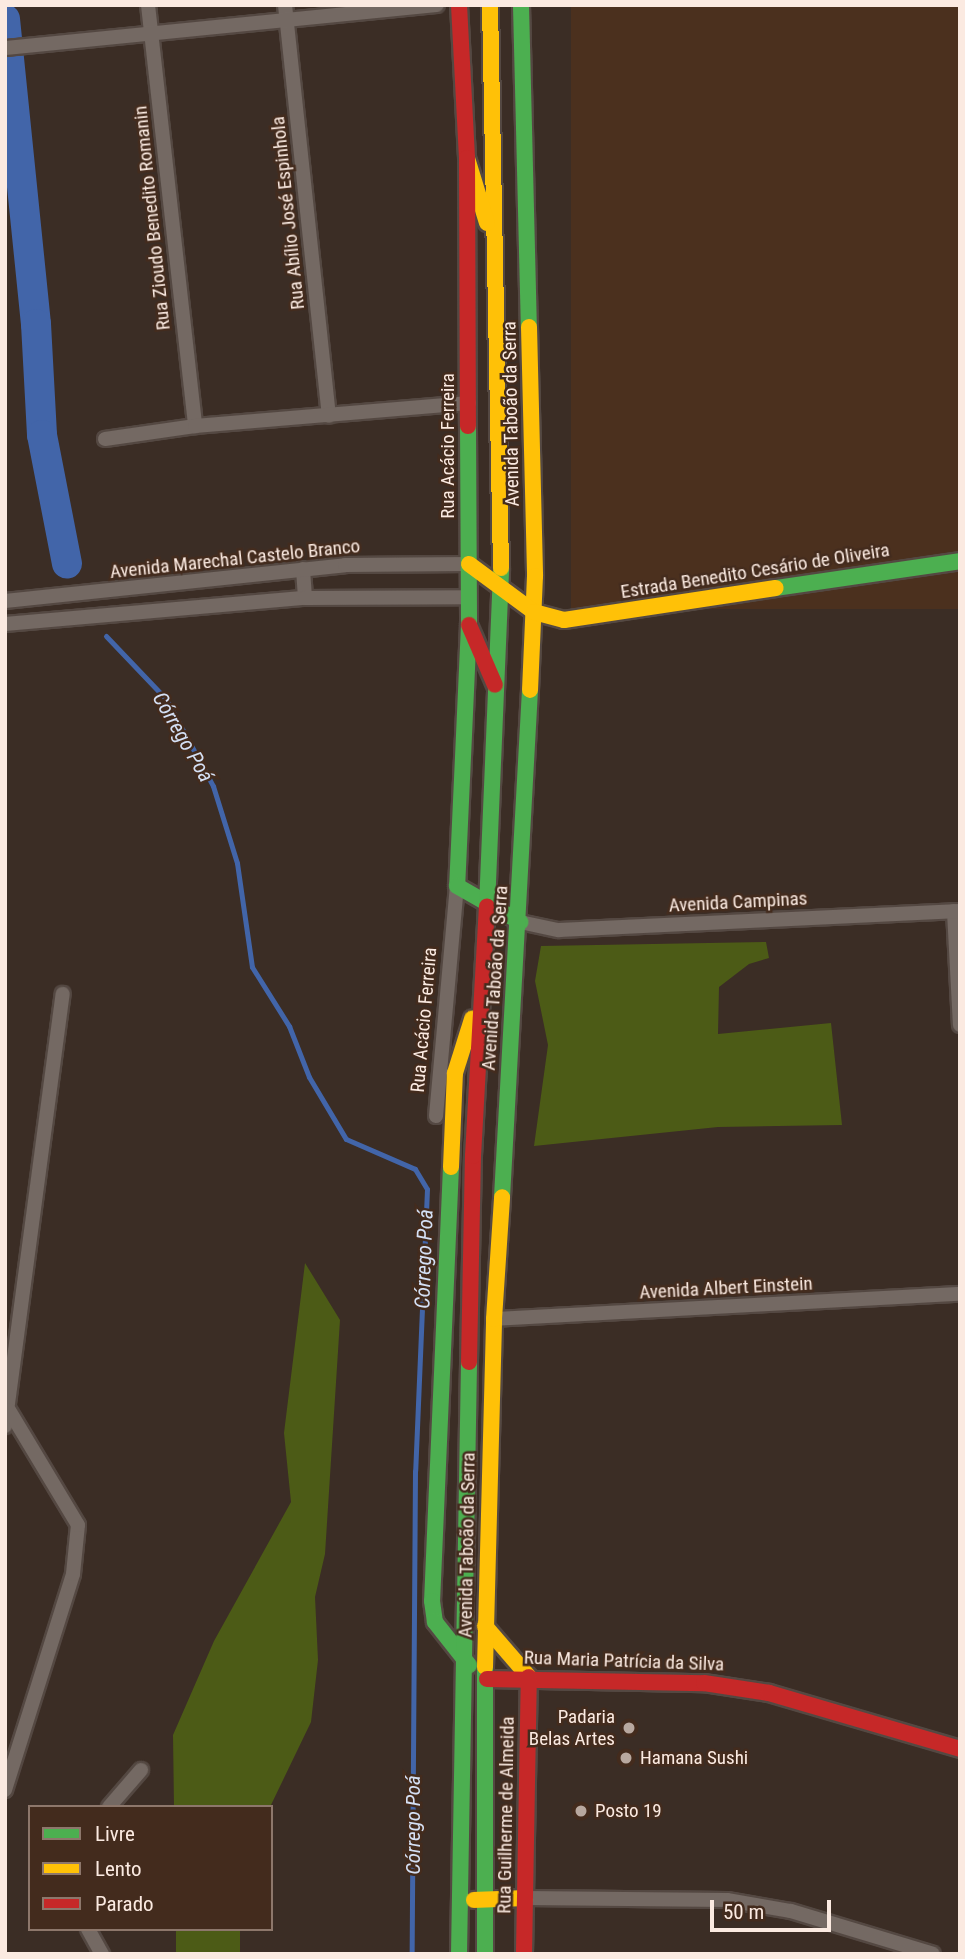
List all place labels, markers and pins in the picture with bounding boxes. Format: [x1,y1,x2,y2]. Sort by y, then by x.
place label: Padaria Belas Artes [529,1706,615,1750]
marker: Padaria Belas Artes [621,1720,637,1736]
place label: Hamana Sushi [640,1747,748,1769]
marker: Hamana Sushi [618,1750,634,1766]
place label: Posto 19 [595,1800,662,1822]
marker: Posto 19 [573,1803,589,1819]

